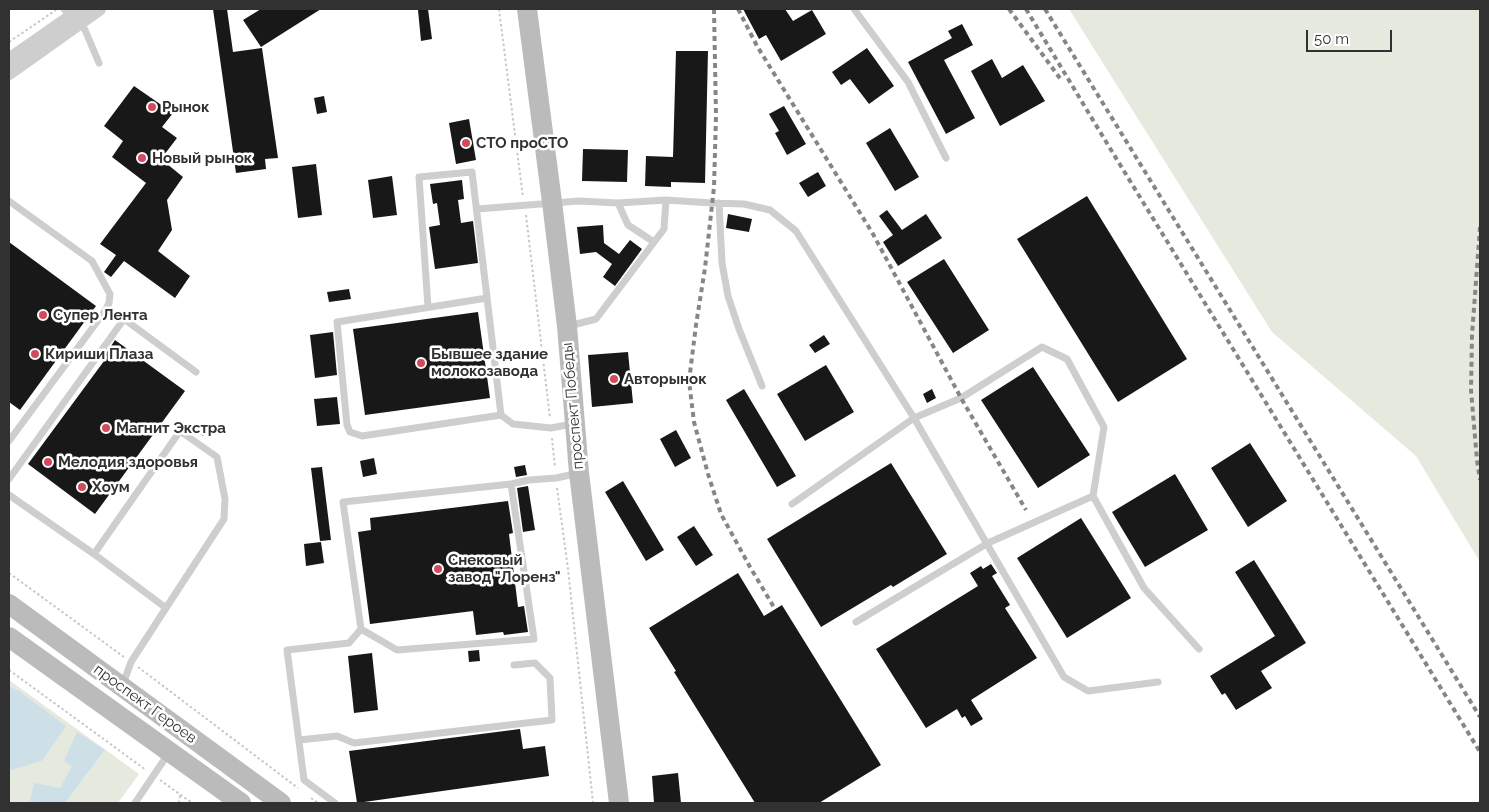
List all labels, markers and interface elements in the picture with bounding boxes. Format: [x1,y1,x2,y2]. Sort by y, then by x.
scale bar [1309,20,1395,52]
text: 50 m [1314,30,1349,48]
place label: Рынок [162,98,209,116]
marker: Рынок [146,101,158,113]
place label: СТО проСТО [476,134,568,152]
marker: СТО проСТО [460,137,472,149]
place label: Новый рынок [152,149,252,167]
marker: Новый рынок [136,152,148,164]
place label: Супер Лента [53,306,148,324]
marker: Супер Лента [37,309,49,321]
street label: проспект Победы [558,342,588,470]
place label: Кириши Плаза [45,345,153,363]
place label: Бывшее здание молокозавода [431,345,548,380]
marker: Кириши Плаза [29,348,41,360]
marker: Бывшее здание молокозавода [415,357,427,369]
place label: Авторынок [624,370,707,388]
marker: Авторынок [608,373,620,385]
place label: Магнит Экстра [116,419,226,437]
marker: Магнит Экстра [100,422,112,434]
place label: Мелодия здоровья [58,453,198,471]
marker: Мелодия здоровья [42,456,54,468]
place label: Хоум [92,478,130,496]
marker: Хоум [76,481,88,493]
place label: Снековый завод "Лоренз" [448,551,561,586]
marker: Снековый завод "Лоренз" [432,563,444,575]
street label: проспект Героев [90,661,200,747]

